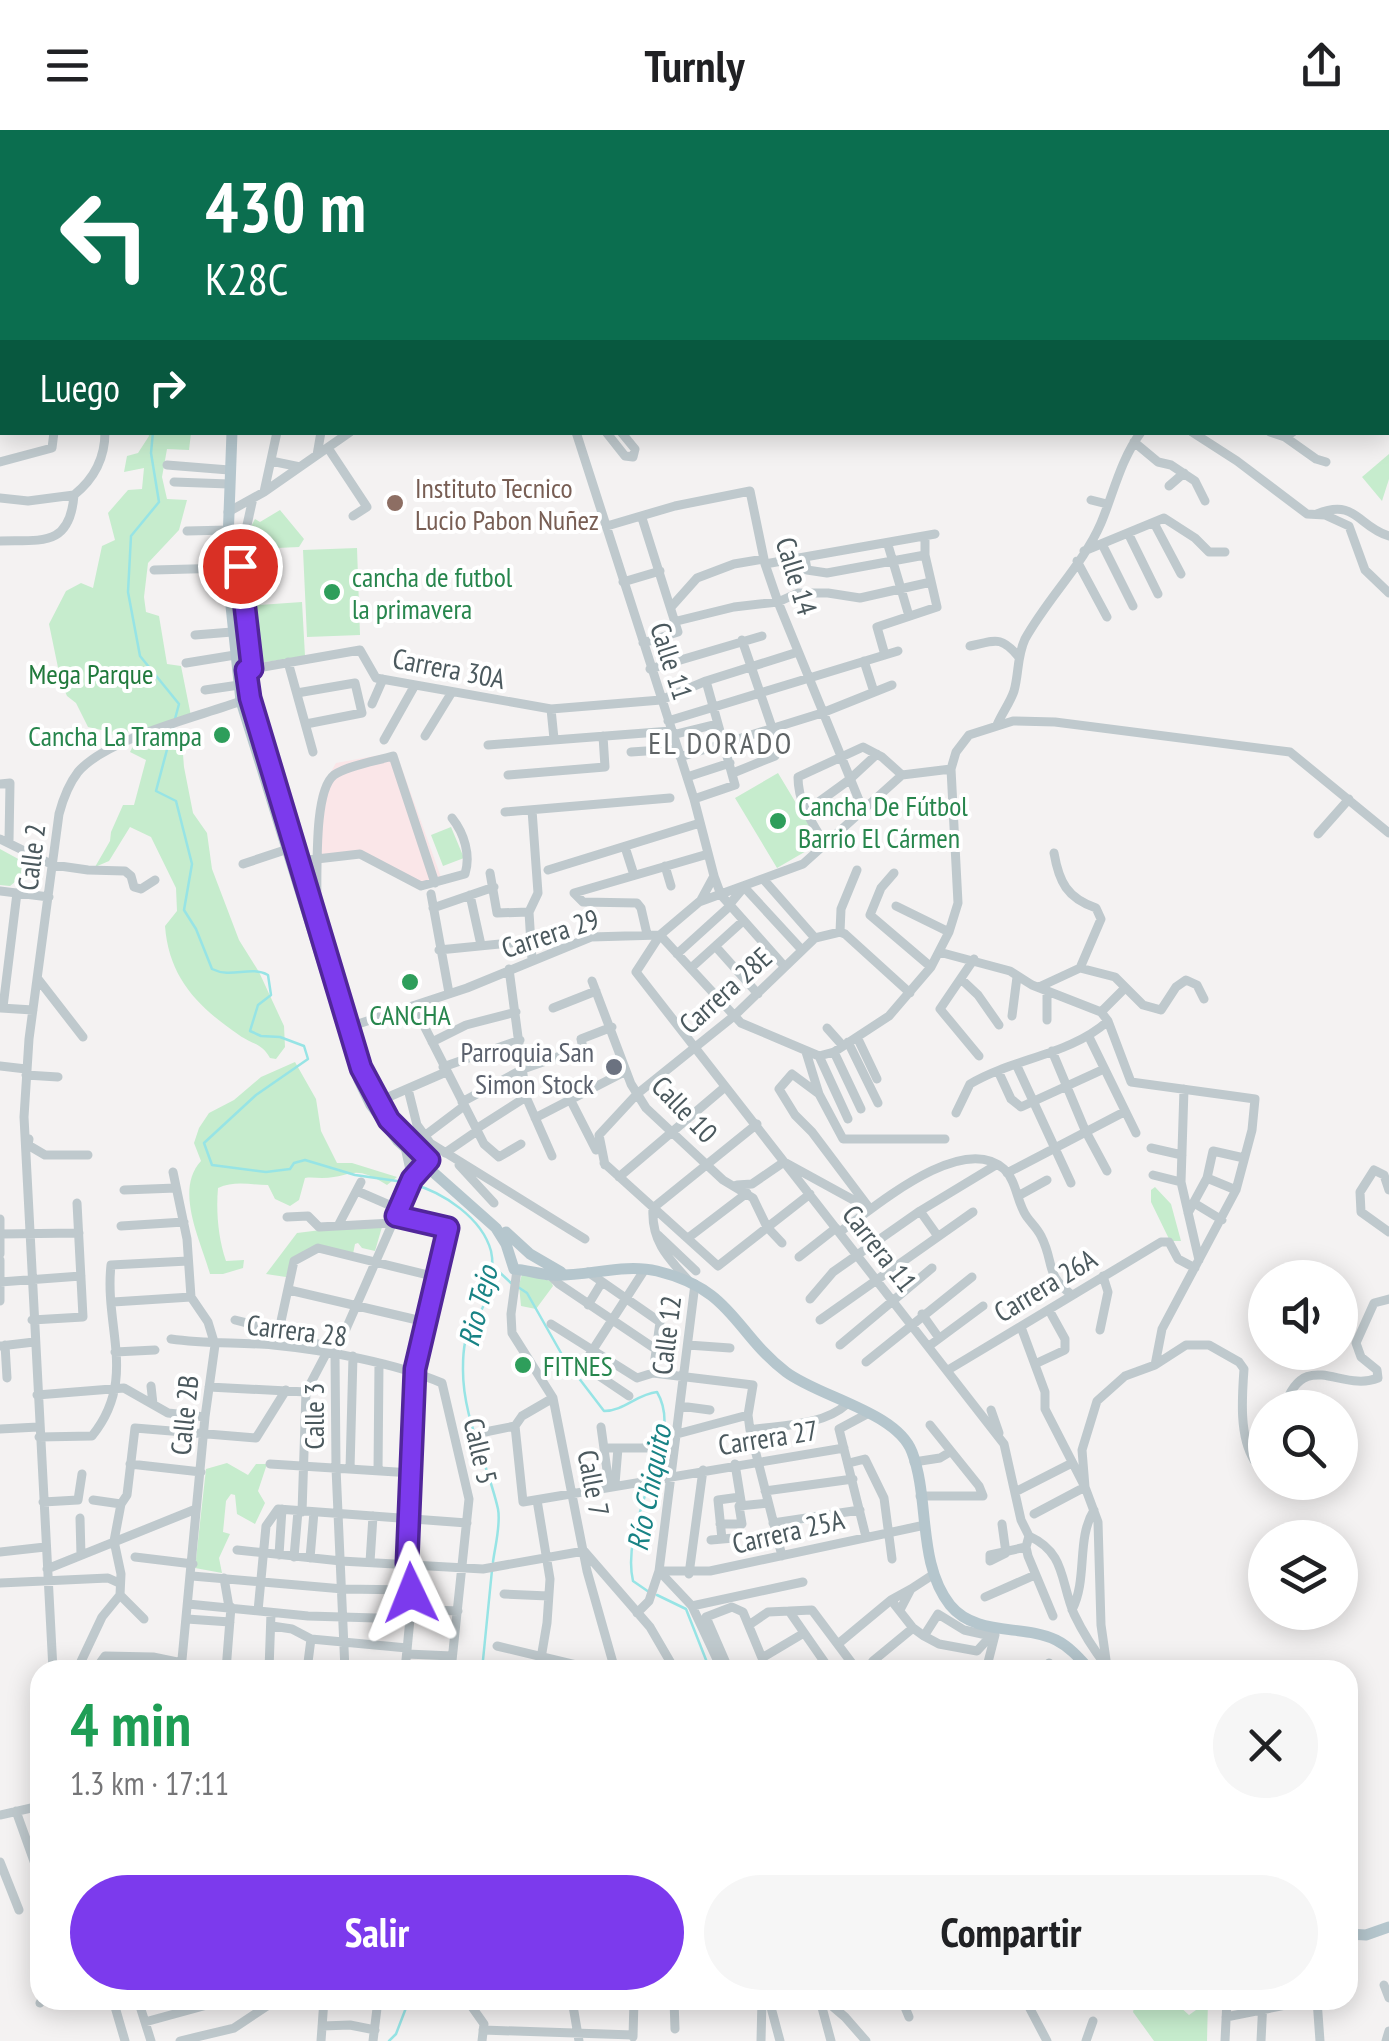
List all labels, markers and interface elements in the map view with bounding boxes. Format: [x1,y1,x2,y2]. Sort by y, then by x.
text: Turnly [645,36,744,94]
icon: menu [40,38,95,93]
icon: share [1294,38,1349,93]
text: 430 m [205,161,366,251]
icon: left [40,170,170,300]
text: K28C [205,249,288,307]
icon: right [140,360,195,415]
text: Luego [40,363,120,412]
place label: Instituto Tecnico Lucio Pabon Nuñez [415,469,599,538]
marker: Instituto Tecnico Lucio Pabon Nuñez [384,492,406,514]
pin [198,524,283,609]
street label: Calle 14 [768,533,826,620]
icon: arrive [213,539,268,594]
place label: cancha de futbol la primavera [352,558,513,627]
marker: cancha de futbol la primavera [321,581,343,603]
street label: Calle 11 [642,618,702,704]
street label: Carrera 30A [390,639,509,697]
park label: Mega Parque [29,655,153,692]
place label: Cancha La Trampa [28,717,202,754]
district label: EL DORADO [648,723,794,762]
marker: Cancha La Trampa [211,724,233,746]
place label: Cancha De Fútbol Barrio El Cármen [798,787,968,856]
marker: Cancha De Fútbol Barrio El Cármen [767,810,789,832]
street label: Calle 2 [9,822,53,892]
street label: Carrera 29 [496,900,604,966]
street label: Carrera 28E [671,939,779,1041]
marker: CANCHA [399,971,421,993]
place label: CANCHA [369,996,452,1033]
place label: Parroquia San Simon Stock [461,1033,594,1102]
marker: Parroquia San Simon Stock [603,1056,625,1078]
street label: Calle 10 [644,1068,726,1150]
street label: Carrera 11 [834,1197,926,1299]
street label: Carrera 26A [987,1239,1104,1330]
water label: Rio Tejo [448,1260,506,1350]
map controls [1248,1260,1358,1630]
button: sound [1248,1260,1358,1370]
street label: Calle 12 [643,1293,689,1377]
street label: Carrera 28 [245,1306,349,1354]
place label: FITNES [543,1347,613,1384]
marker: FITNES [512,1354,534,1376]
street label: Calle 2B [161,1373,207,1457]
street label: Calle 3 [295,1383,332,1449]
button: search [1248,1390,1358,1500]
street label: Carrera 27 [715,1411,821,1463]
street label: Calle 5 [455,1414,507,1488]
water label: Río Chiquito [617,1420,680,1554]
street label: Calle 7 [569,1447,619,1519]
street label: Carrera 25A [728,1500,848,1562]
button: layers [1248,1520,1358,1630]
position arrow [359,1541,463,1645]
text: 4 min [70,1685,191,1763]
button: close [1213,1693,1318,1798]
text: 1.3 km · 17:11 [70,1762,229,1804]
button: Salir [70,1875,684,1990]
button: Compartir [704,1875,1318,1990]

